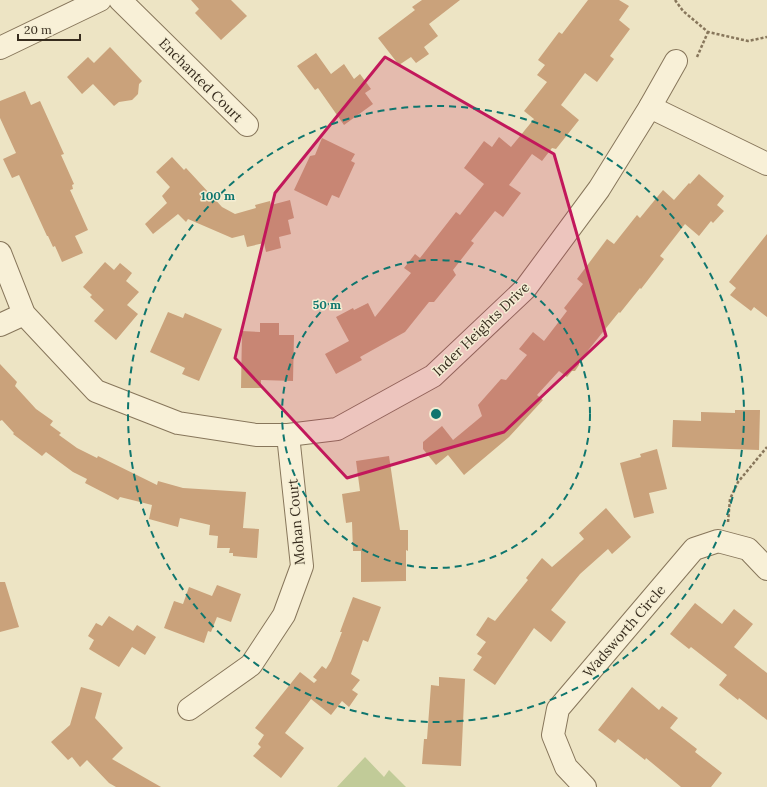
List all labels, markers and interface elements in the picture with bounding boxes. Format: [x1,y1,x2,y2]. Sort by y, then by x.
scale bar [18,16,80,42]
text: 20 m [24,22,52,37]
street label: Enchanted Court [155,34,247,126]
text: 100 m [201,188,235,203]
street label: Inder Heights Drive [429,278,534,380]
text: 50 m [313,297,341,312]
centre of rings [429,407,443,421]
street label: Mohan Court [283,477,309,566]
street label: Wadsworth Circle [579,581,669,681]

